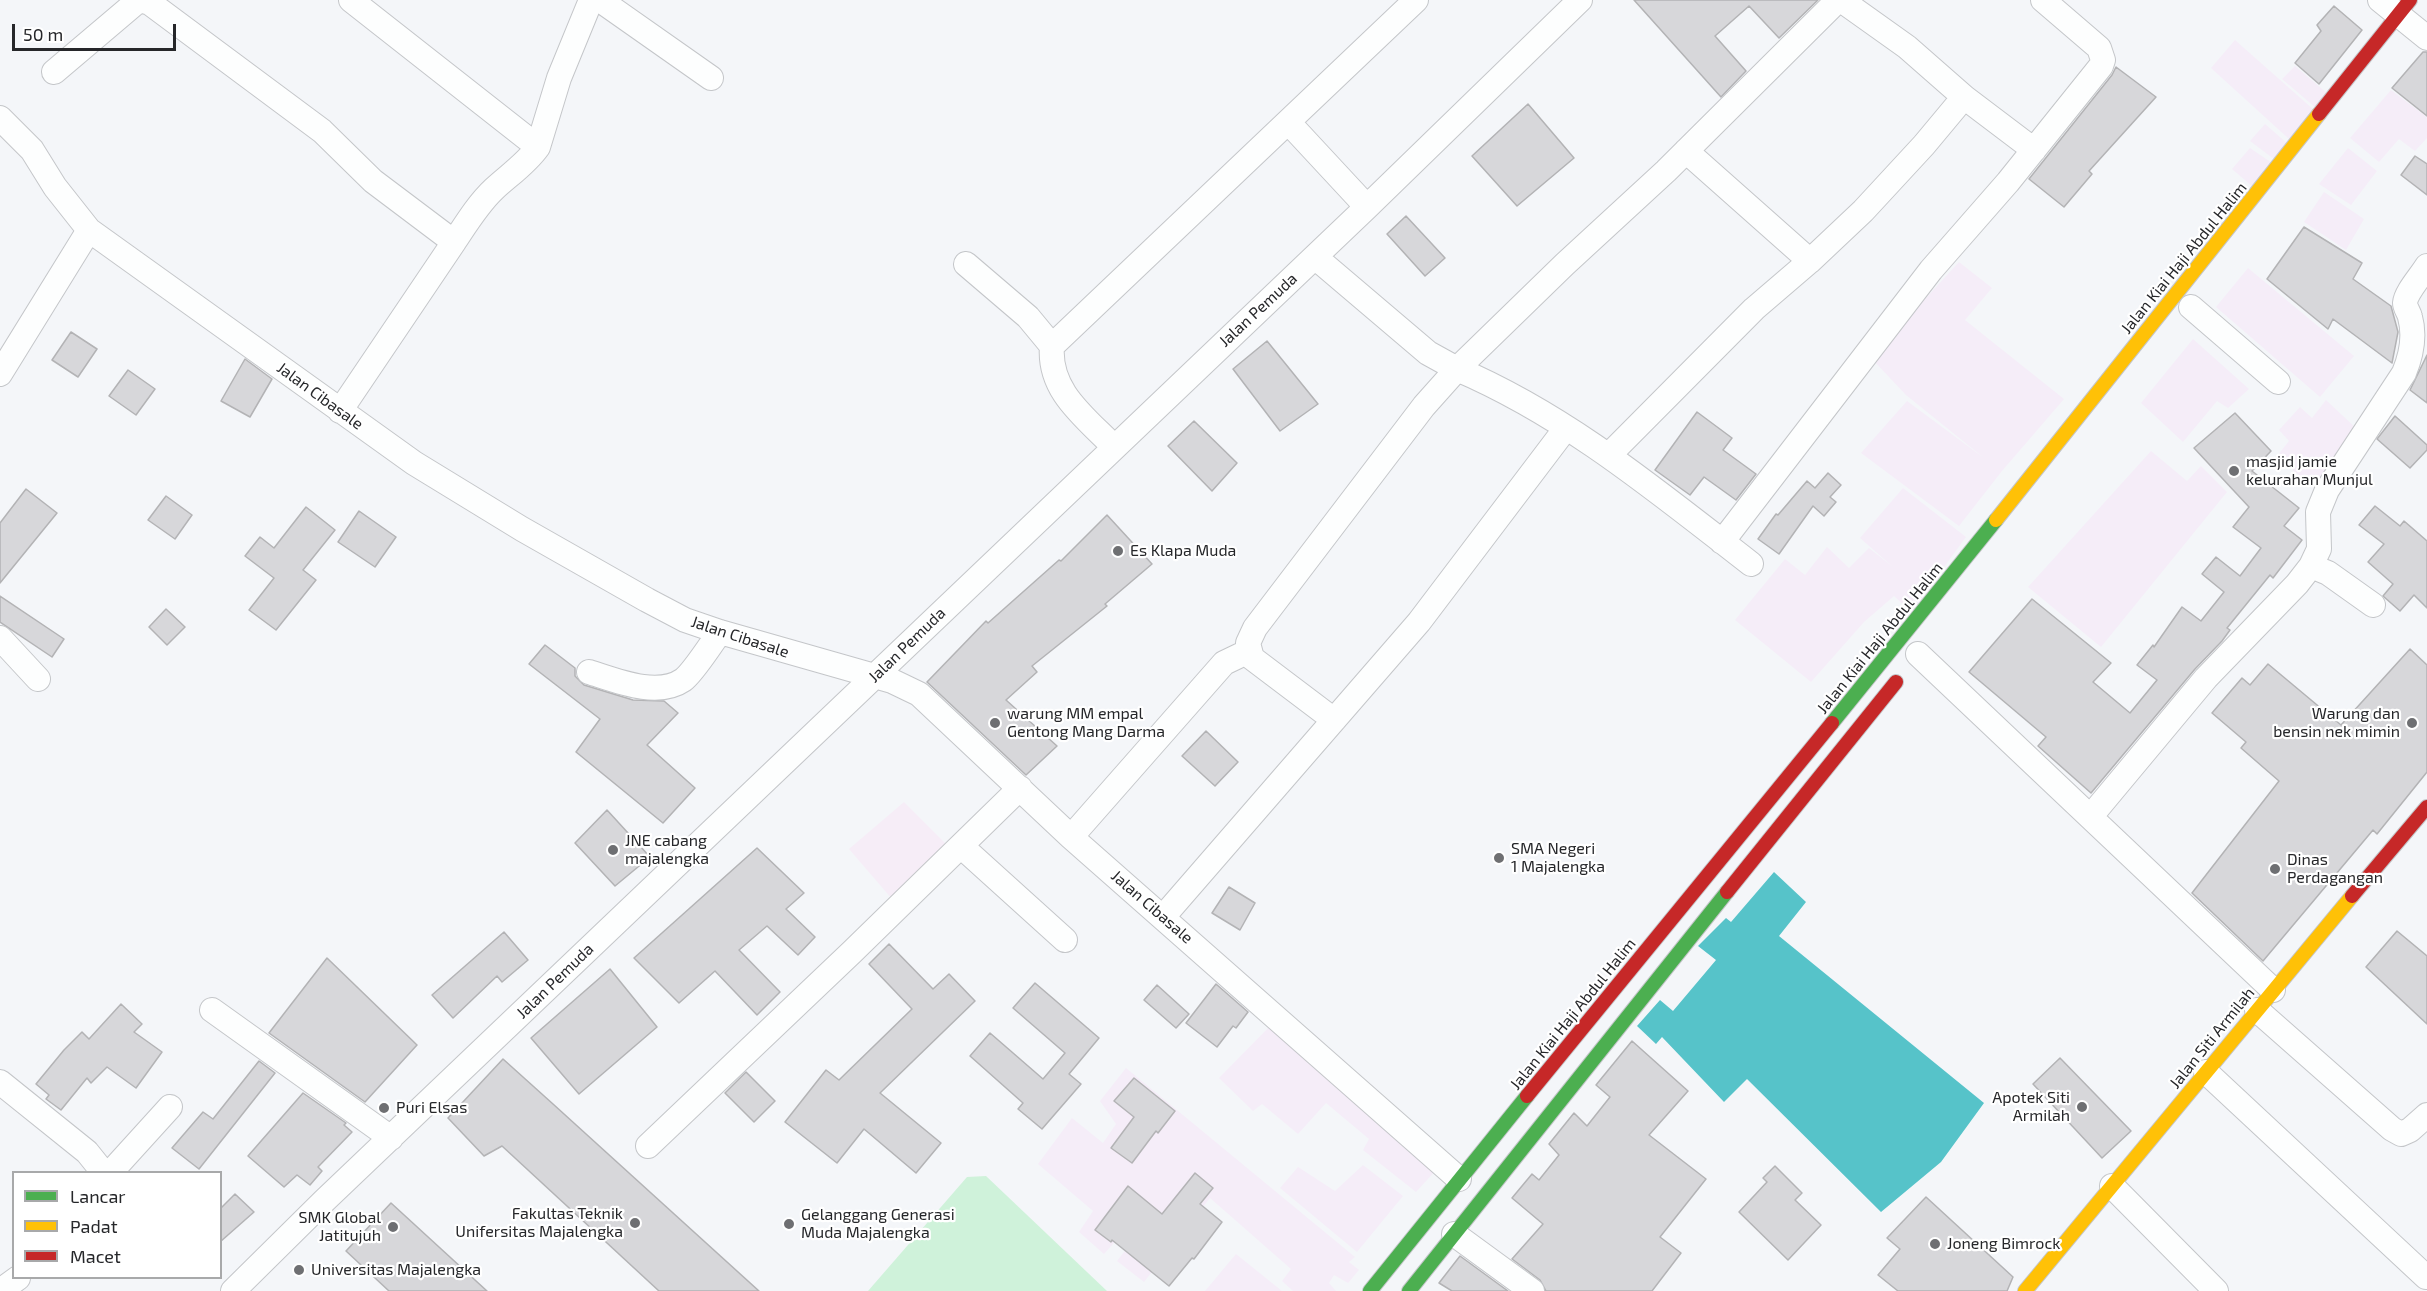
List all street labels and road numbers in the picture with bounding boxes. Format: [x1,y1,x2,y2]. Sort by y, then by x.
street label: Jalan Kiai Haji Abdul Halim [2117,178,2251,338]
street label: Jalan Pemuda [1215,269,1301,351]
street label: Jalan Cibasale [273,358,367,434]
street label: Jalan Kiai Haji Abdul Halim [1813,558,1947,718]
street label: Jalan Pemuda [864,603,950,687]
street label: Jalan Cibasale [689,612,791,662]
street label: Jalan Cibasale [1107,866,1197,948]
street label: Jalan Kiai Haji Abdul Halim [1506,934,1640,1094]
street label: Jalan Pemuda [512,939,598,1023]
street label: Jalan Siti Armilah [2165,984,2259,1092]

